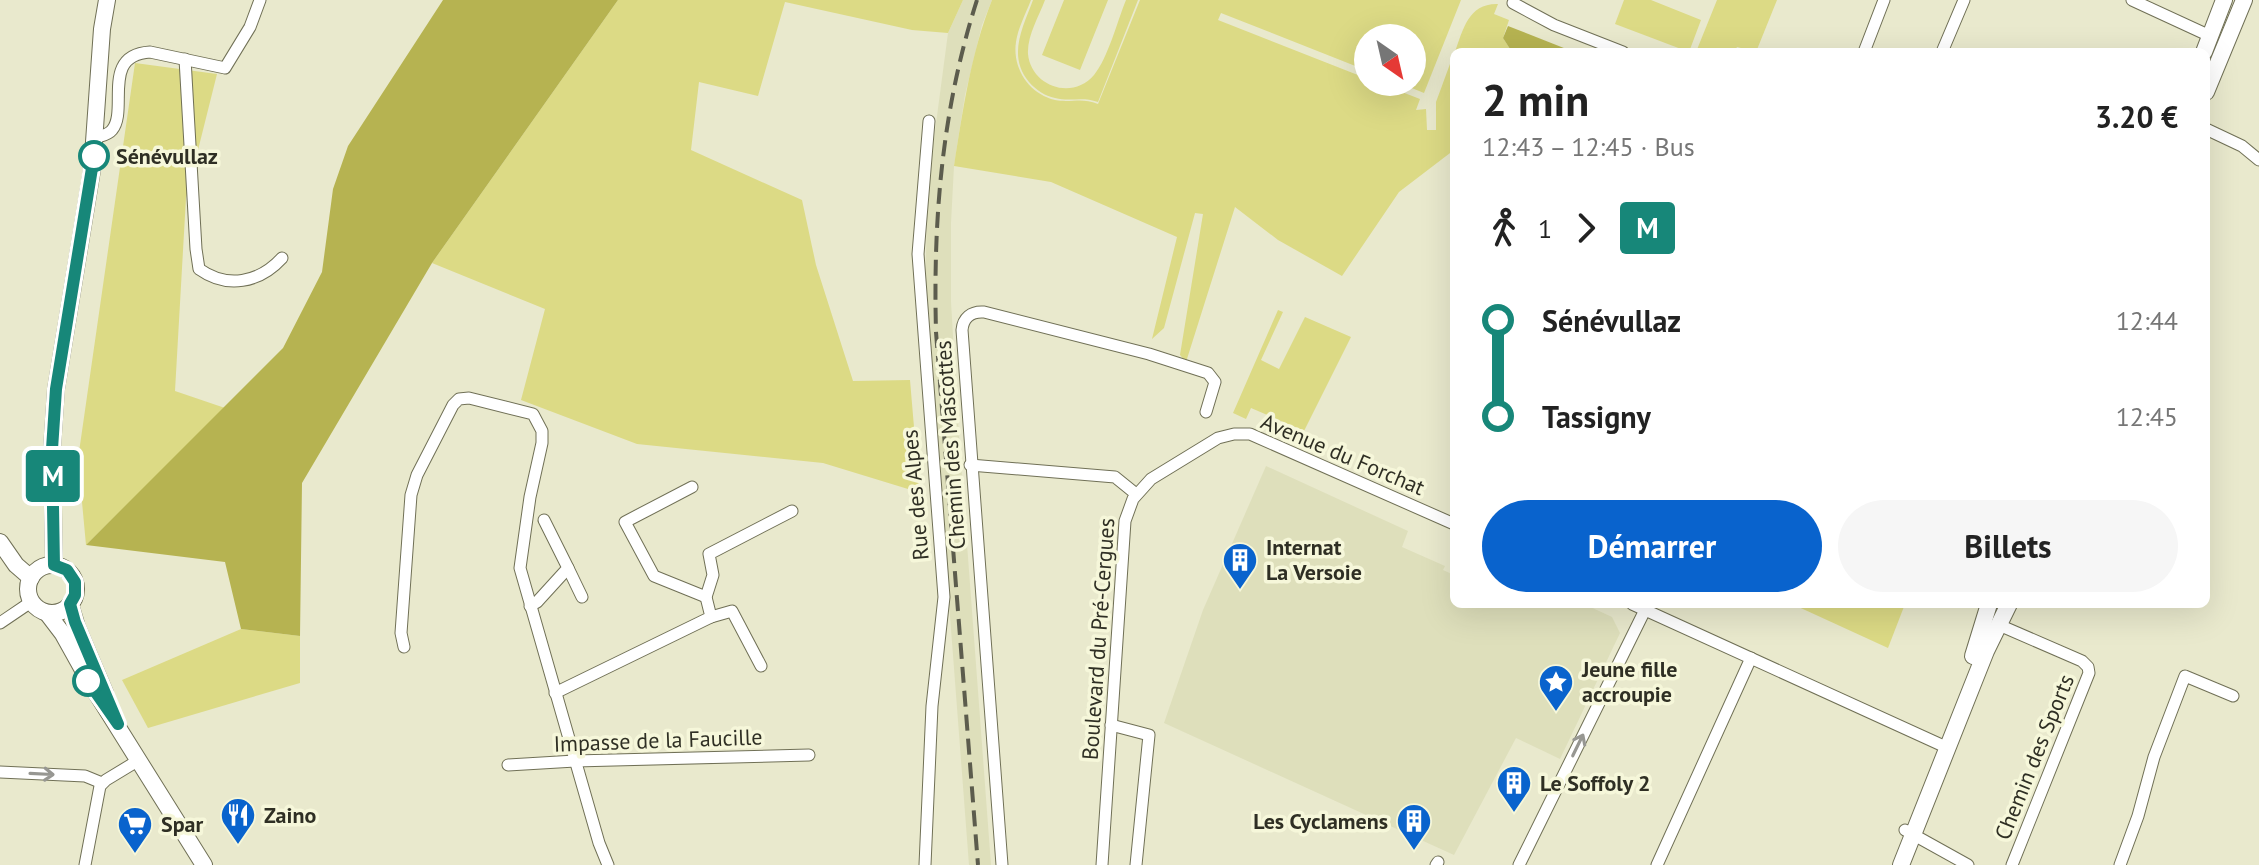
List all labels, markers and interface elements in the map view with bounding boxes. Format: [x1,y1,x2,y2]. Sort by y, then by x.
north arrow [1354,24,1426,96]
map controls [1354,24,1426,96]
text: 2 min [1482,71,1589,128]
text: 3.20 € [2095,97,2178,136]
text: 12:43 – 12:45 · Bus [1482,130,1695,163]
marker: Sénévullaz [79,141,109,171]
place label: Sénévullaz [116,142,218,170]
icon: walk [1482,206,1526,250]
icon: forward [1564,206,1608,250]
text: M [1636,209,1659,246]
text: 1 [1538,212,1552,245]
text: Sénévullaz [1542,301,1681,340]
text: 12:44 [2116,304,2178,337]
street label: Chemin des Mascottes [929,340,971,550]
text: Tassigny [1542,397,1651,436]
text: 12:45 [2116,400,2178,433]
street label: Avenue du Forchat [1257,407,1430,501]
street label: Rue des Alpes [895,429,935,561]
line badge: M [27,450,79,502]
text: M [42,457,64,494]
button: Démarrer [1482,500,1822,592]
button: Billets [1838,500,2178,592]
street label: Boulevard du Pré-Cergues [1076,517,1120,761]
place label: Internat La Versoie [1266,533,1362,586]
building icon: Internat La Versoie [1221,541,1259,591]
place label: Jeune fille accroupie [1581,655,1677,708]
place icon: Jeune fille accroupie [1537,663,1575,713]
unlabelled marker [73,666,103,696]
street label: Chemin des Sports [1988,670,2080,844]
street label: Impasse de la Faucille [553,722,763,758]
one-way arrow [1571,733,1586,757]
building icon: Le Soffoly 2 [1495,764,1533,814]
one-way arrow [28,767,55,782]
place label: Le Soffoly 2 [1540,769,1651,797]
restaurant icon: Zaino [219,796,257,846]
place label: Zaino [264,801,316,829]
building icon: Les Cyclamens [1395,802,1433,852]
supermarket icon: Spar [116,805,154,855]
place label: Les Cyclamens [1253,807,1388,835]
place label: Spar [161,810,203,838]

